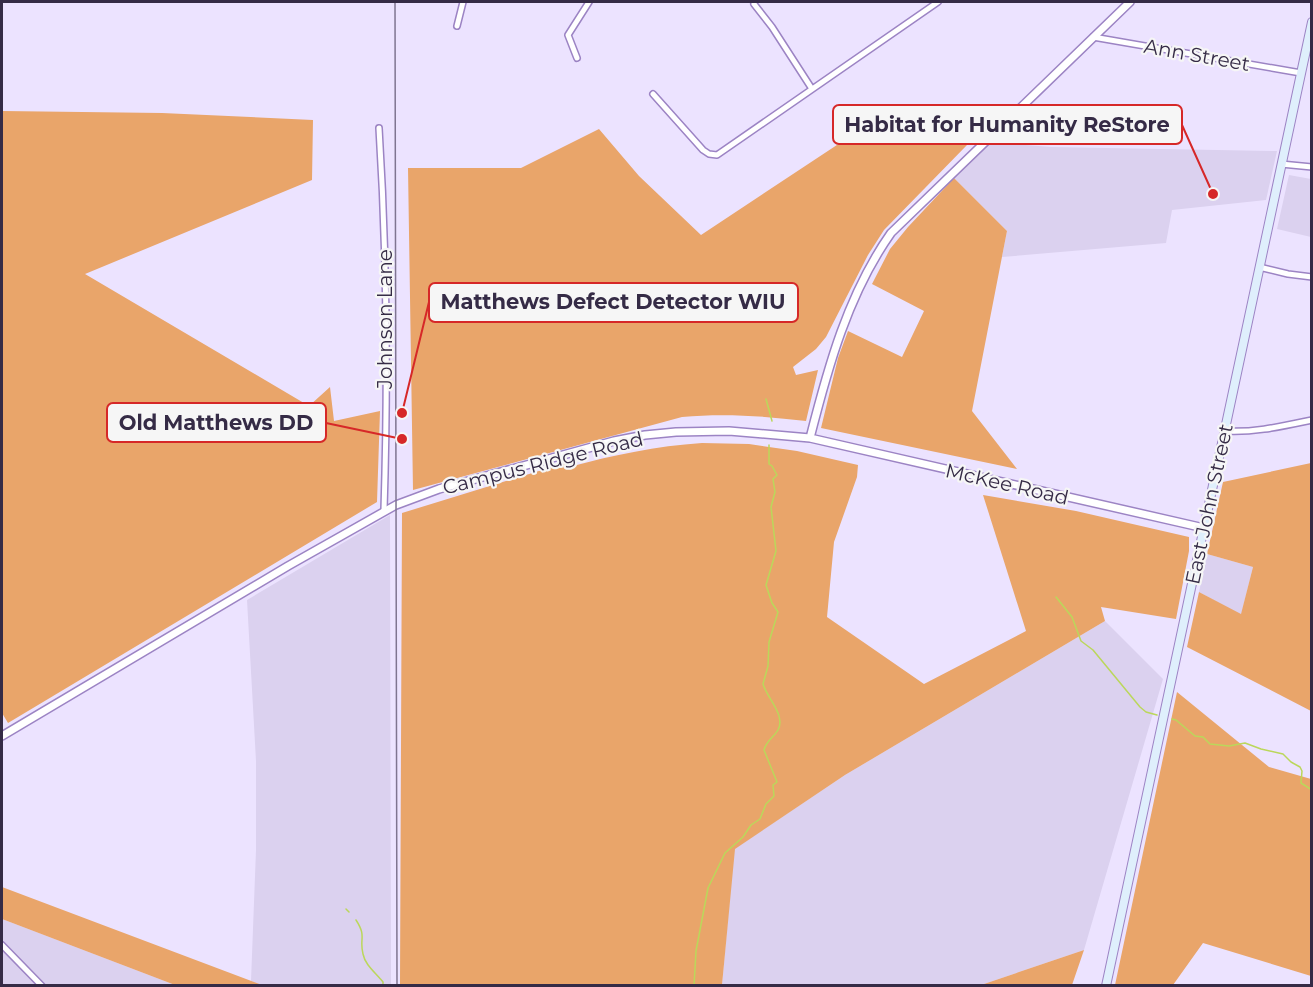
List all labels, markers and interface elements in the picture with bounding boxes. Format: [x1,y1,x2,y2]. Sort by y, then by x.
street label: Ann Street [1142,34,1252,76]
callout: Habitat for Humanity ReStore [833,105,1182,144]
text: Habitat for Humanity ReStore [844,112,1170,137]
street label: Johnson Lane [373,249,397,390]
callout: Matthews Defect Detector WIU [429,283,798,322]
text: Matthews Defect Detector WIU [440,289,786,314]
callout: Old Matthews DD [107,403,326,442]
text: Old Matthews DD [119,410,313,435]
street label: East John Street [1180,422,1238,586]
street label: Campus Ridge Road [440,426,646,500]
street label: McKee Road [943,458,1071,510]

